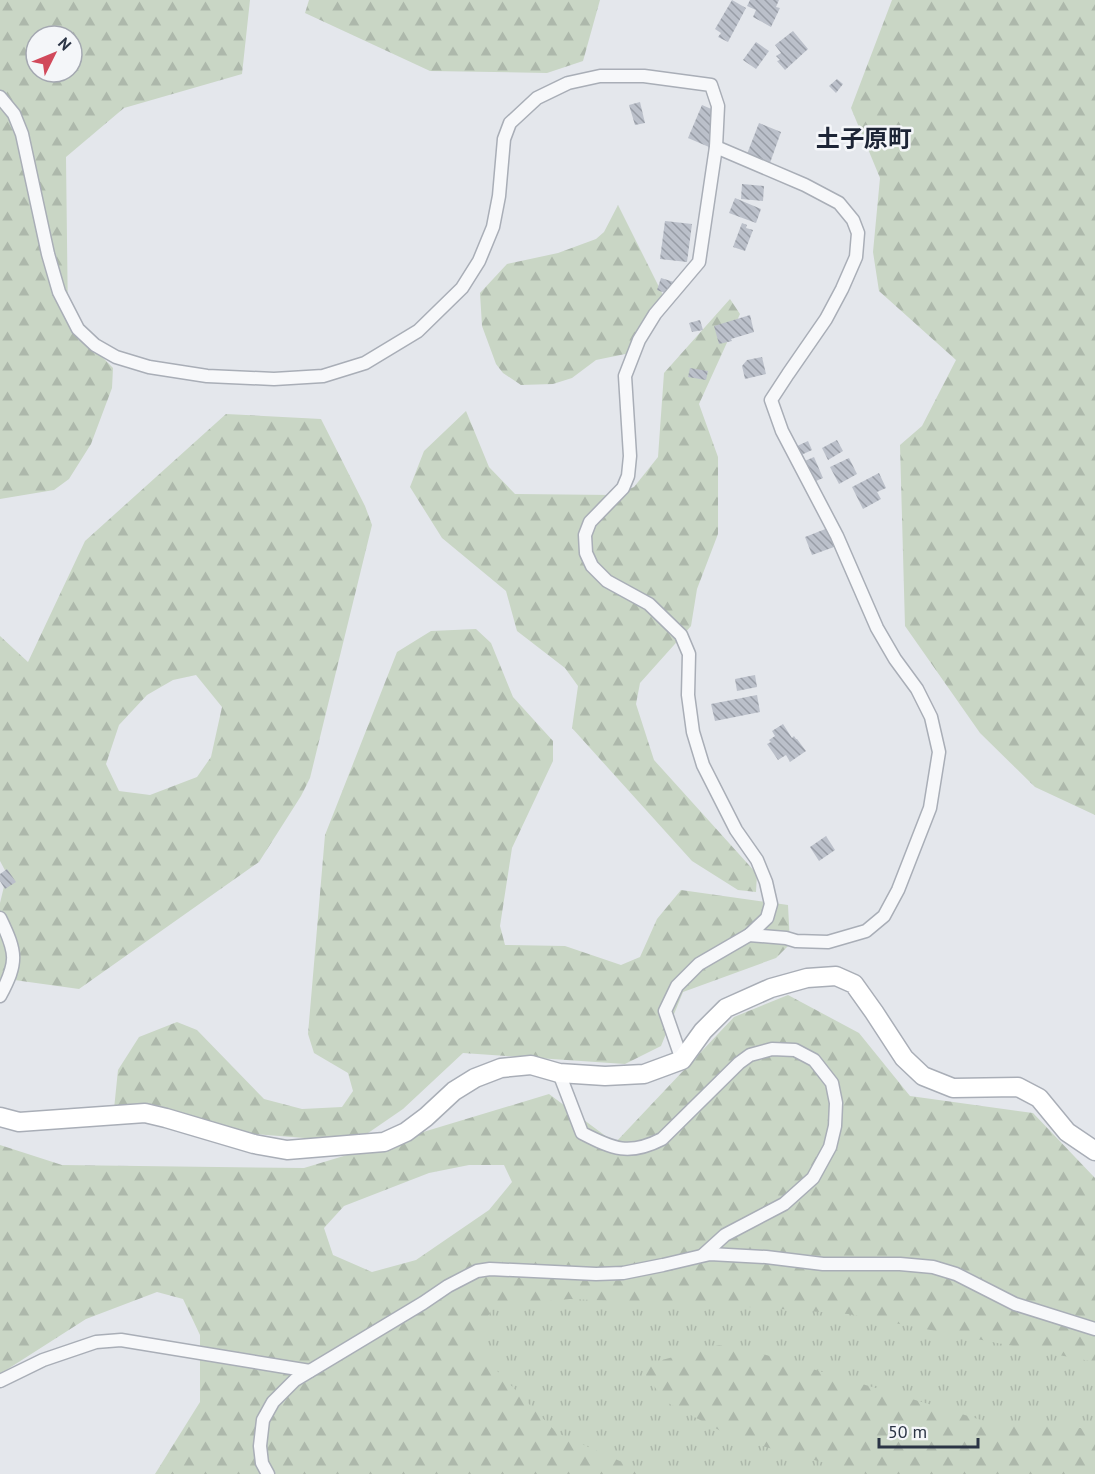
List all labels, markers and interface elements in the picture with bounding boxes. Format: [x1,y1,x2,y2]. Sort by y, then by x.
north arrow [24,24,84,84]
text: N [54,33,76,54]
district label: 土子原町 [816,123,912,154]
scale bar [879,1411,978,1449]
text: 50 m [888,1420,927,1443]

